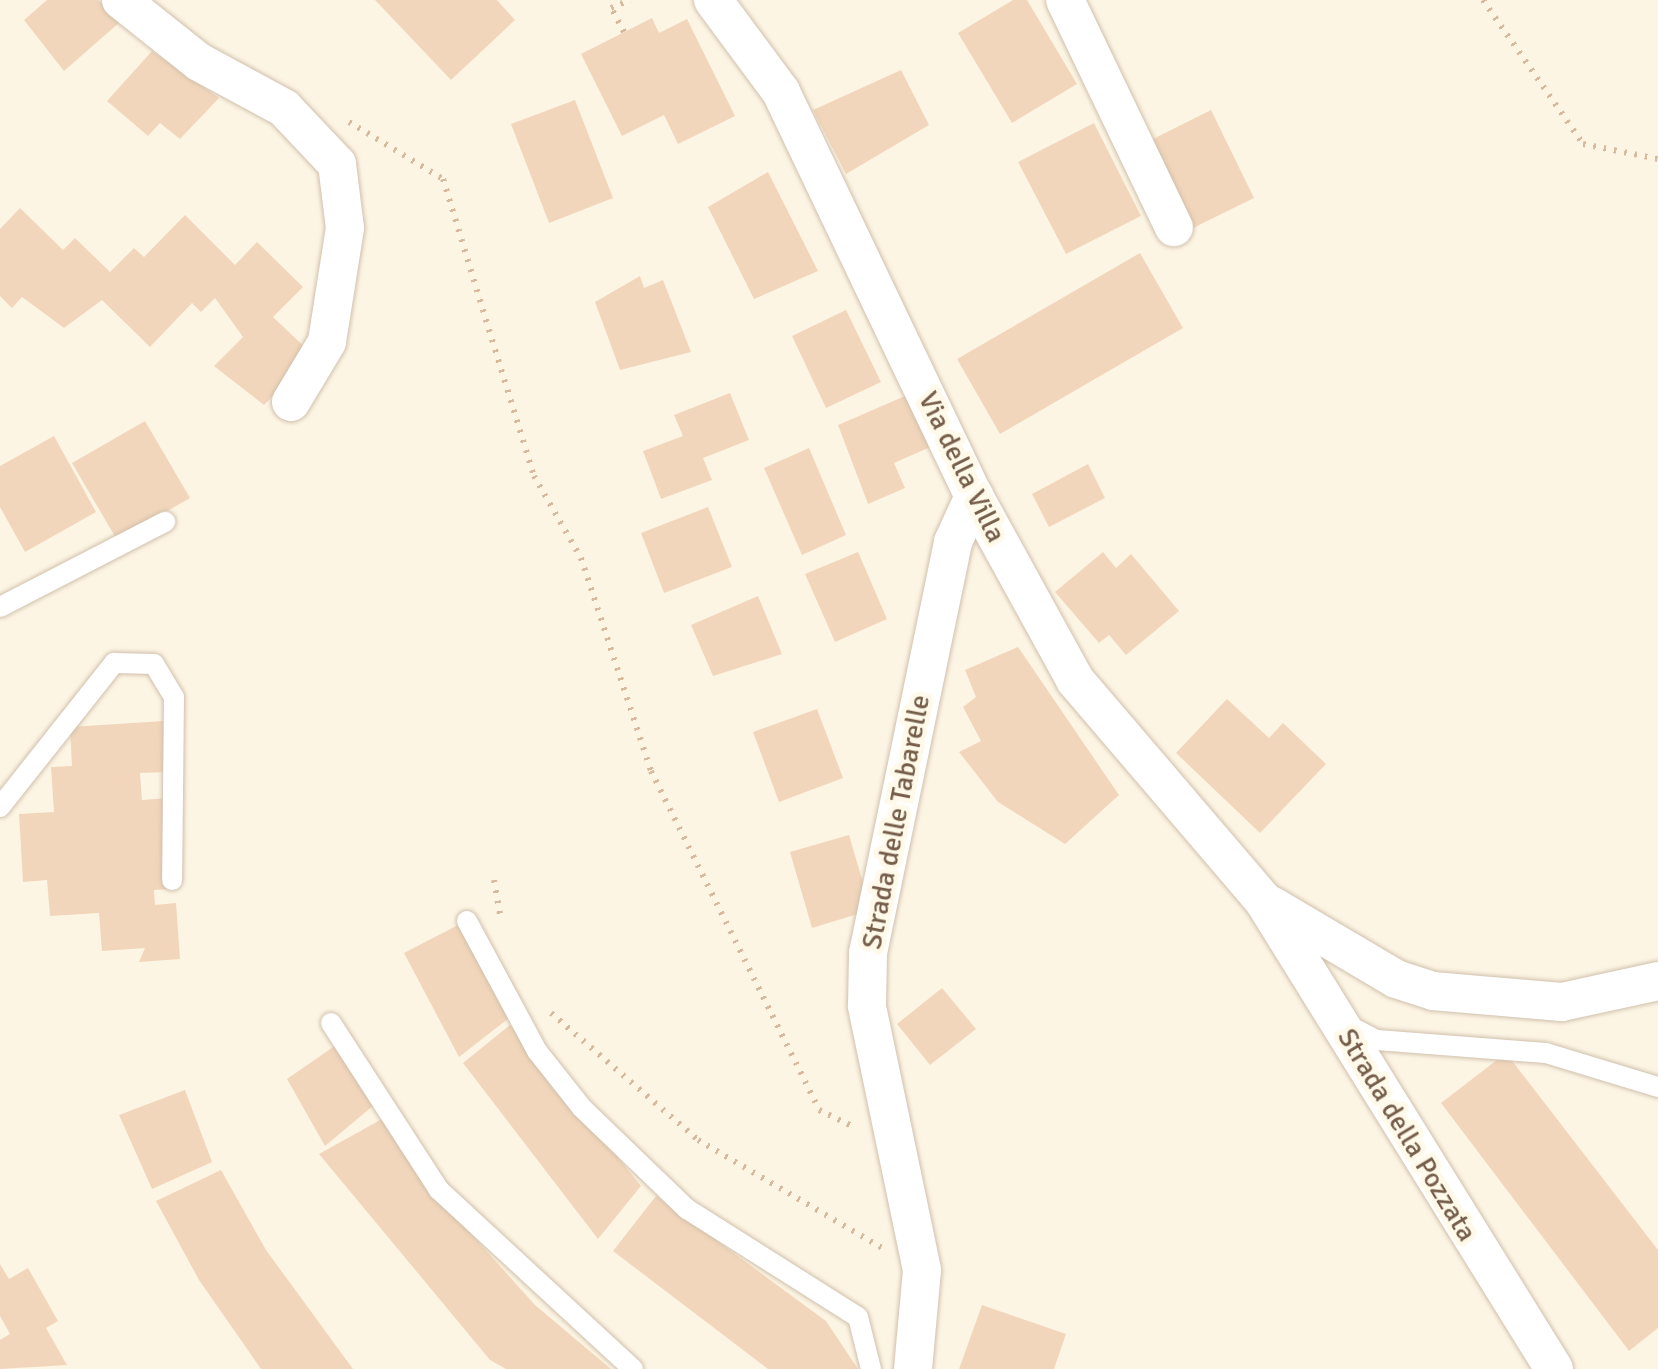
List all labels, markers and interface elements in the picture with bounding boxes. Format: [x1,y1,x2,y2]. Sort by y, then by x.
street label: Via della Villa [911,386,1013,548]
street label: Strada delle Tabarelle [855,692,937,952]
street label: Strada della Pozzata [1330,1023,1484,1247]

